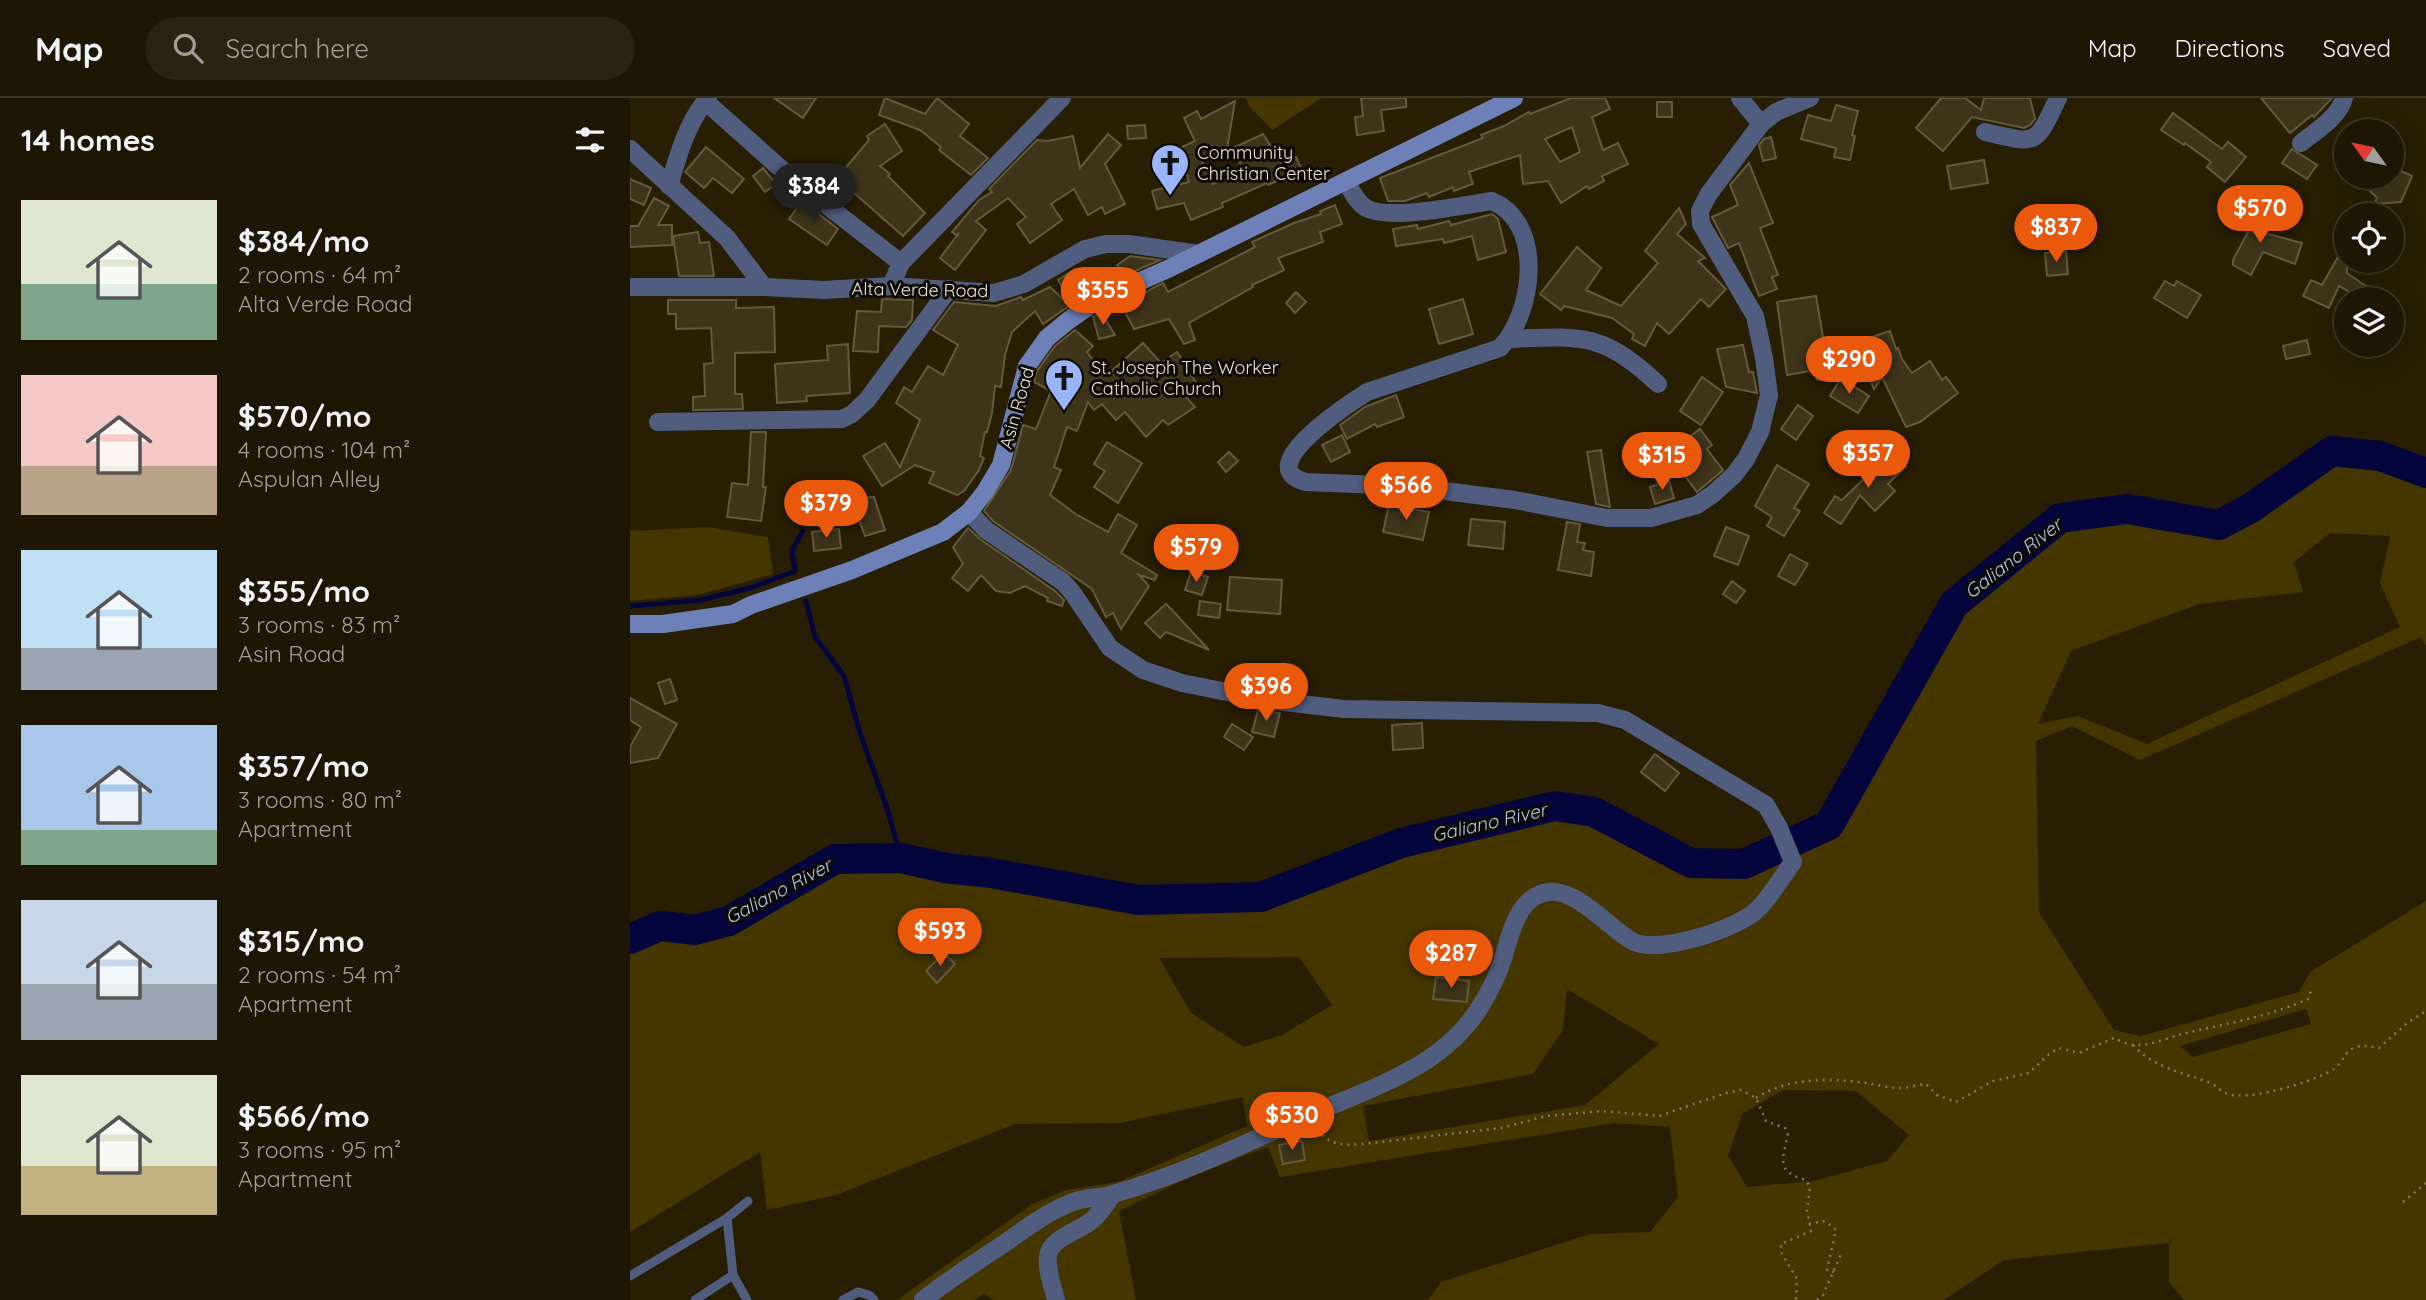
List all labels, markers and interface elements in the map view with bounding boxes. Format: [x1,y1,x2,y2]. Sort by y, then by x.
search box [145,17,635,80]
text: Map [35,28,103,69]
icon: search [169,29,207,67]
text: Search here [225,32,369,65]
text: Map [2088,33,2137,63]
text: Directions [2175,33,2285,63]
text: Saved [2323,33,2391,63]
north arrow [2334,119,2404,189]
map controls [2334,119,2404,357]
text: 14 homes [21,121,155,159]
icon: filters [571,121,609,159]
place label: Community Christian Center [1197,141,1330,185]
church icon: Community Christian Center [1149,142,1191,197]
pin: $384 [773,164,855,223]
text: $384 [788,171,840,200]
pin: $570 [2219,186,2301,245]
text: $570 [2233,193,2287,222]
button: locate [2334,203,2404,273]
pin: $837 [2015,204,2097,264]
text: $837 [2030,212,2082,241]
text: $384/mo [238,222,370,260]
icon: home [77,228,161,312]
text: 2 rooms · 64 m² [238,260,401,289]
pin: $355 [1062,268,1144,327]
text: $355 [1077,275,1129,304]
street label: Alta Verde Road [852,277,988,302]
button: layers [2334,287,2404,357]
text: Alta Verde Road [238,289,413,318]
pin: $290 [1808,336,1890,396]
text: $290 [1822,344,1876,373]
place label: St. Joseph The Worker Catholic Church [1091,356,1279,400]
church icon: St. Joseph The Worker Catholic Church [1043,357,1085,412]
street label: Asin Road [994,364,1039,451]
text: $570/mo [238,397,372,435]
icon: home [77,403,161,487]
pin: $357 [1827,430,1909,490]
pin: $315 [1621,432,1703,492]
text: 4 rooms · 104 m² [238,435,410,464]
text: $357 [1842,438,1894,467]
text: $315 [1638,440,1686,469]
pin: $566 [1365,462,1447,522]
text: Aspulan Alley [238,464,381,493]
text: $566 [1380,470,1432,499]
pin: $379 [785,480,867,540]
text: $379 [800,488,852,517]
water label: Galiano River [1959,511,2069,604]
pin: $579 [1155,524,1237,584]
text: $579 [1170,532,1222,561]
text: $355/mo [238,572,370,610]
icon: home [77,578,161,662]
text: 3 rooms · 83 m² [238,610,400,639]
text: Asin Road [238,639,345,668]
pin: $396 [1225,664,1307,723]
text: $396 [1240,671,1292,700]
text: $357/mo [238,747,369,785]
icon: home [77,753,161,837]
text: 3 rooms · 80 m² [238,785,402,814]
water label: Galiano River [1429,797,1551,847]
text: Apartment [238,814,352,843]
water label: Galiano River [721,852,838,929]
pin: $593 [899,908,981,968]
text: $593 [914,916,966,945]
text: $315/mo [238,922,364,960]
icon: home [77,928,161,1012]
pin: $287 [1410,930,1492,990]
text: $287 [1425,938,1477,967]
text: 2 rooms · 54 m² [238,960,401,989]
text: Apartment [238,989,352,1018]
pin: $530 [1251,1093,1333,1152]
text: $566/mo [238,1097,370,1135]
text: $530 [1265,1100,1319,1129]
icon: home [77,1103,161,1187]
text: 3 rooms · 95 m² [238,1135,401,1164]
text: Apartment [238,1164,352,1193]

